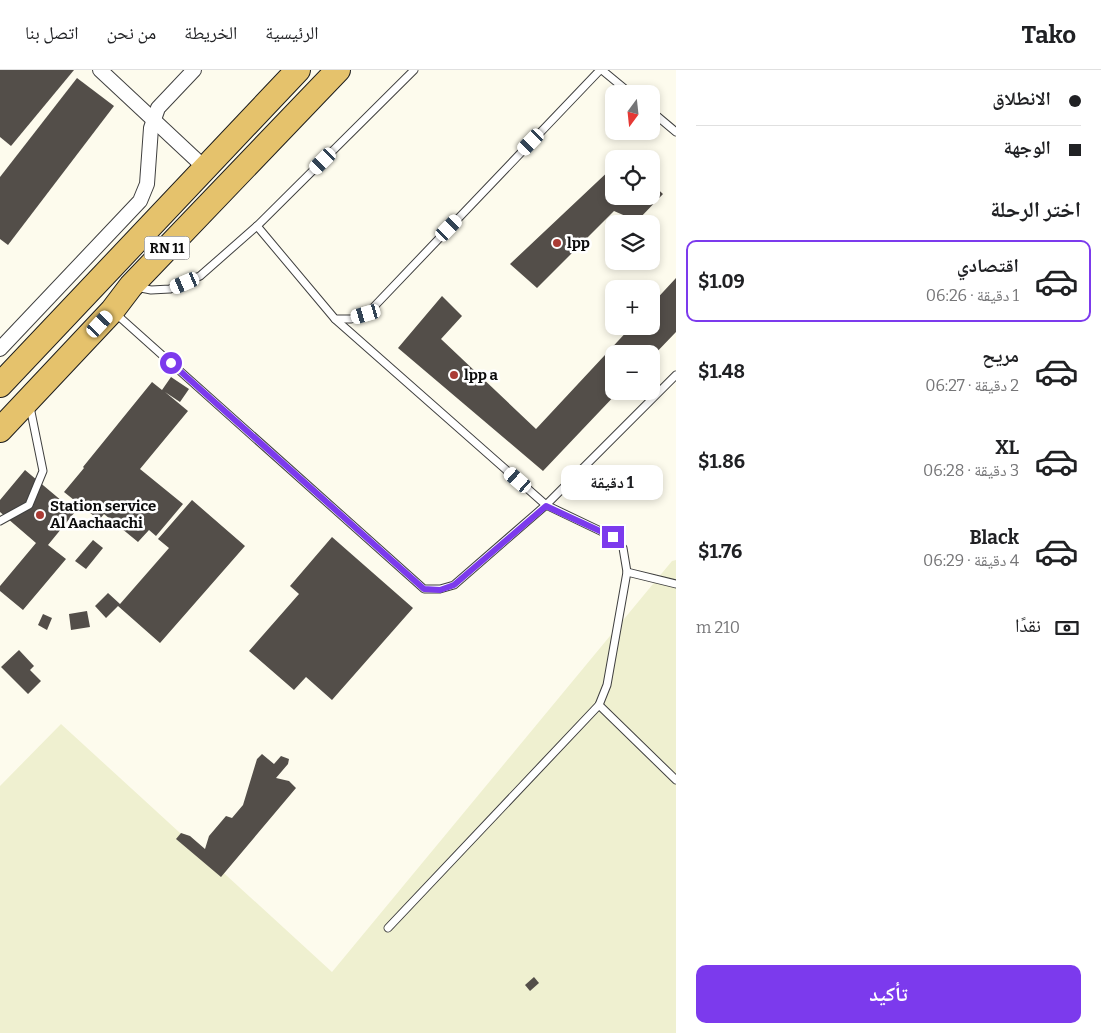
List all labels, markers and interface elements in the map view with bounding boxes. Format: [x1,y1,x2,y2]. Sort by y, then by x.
text: Tako [1021,21,1076,49]
text: اتصل بنا [25,22,78,44]
text: من نحن [106,22,156,44]
text: الخريطة [184,22,237,44]
text: الرئيسية [265,22,319,44]
north arrow [605,85,660,140]
map controls [605,85,660,400]
text: الانطلاق [992,87,1051,110]
car [515,126,546,158]
text: الوجهة [1003,136,1051,159]
car [307,145,338,177]
button: locate [605,150,660,205]
text: اختر الرحلة [990,196,1081,223]
car [433,212,464,244]
button: layers [605,215,660,270]
place label: lpp [567,234,590,252]
road number: RN 11 [144,237,190,260]
marker: lpp [551,237,563,249]
text: اقتصادي [957,254,1019,277]
icon: car [1034,259,1079,304]
car [168,270,201,296]
text: $1.09 [698,270,745,293]
button: + [605,280,660,335]
text: 1 دقيقة · 06:26 [926,286,1019,305]
car [349,303,382,325]
car [84,308,115,340]
text: مريح [982,344,1019,367]
button: − [605,345,660,400]
icon: car [1034,349,1079,394]
route start [160,352,182,374]
text: $1.48 [698,360,745,383]
place label: lpp a [464,366,499,384]
marker: lpp a [448,369,460,381]
text: 2 دقيقة · 06:27 [925,376,1019,395]
text: XL [995,436,1019,459]
icon: car [1034,439,1079,484]
text: $1.86 [698,450,745,473]
text: 3 دقيقة · 06:28 [923,461,1019,480]
car [501,464,534,496]
callout: 1 دقيقة [562,464,664,500]
text: 1 دقيقة [590,473,634,492]
place label: Station service Al Aachaachi [50,497,156,532]
marker: Station service Al Aachaachi [34,509,46,521]
route end [602,526,624,548]
text: Black [969,526,1019,549]
icon: car [1034,529,1079,574]
text: $1.76 [698,540,742,563]
text: 4 دقيقة · 06:29 [923,551,1019,570]
text: نقدًا [1015,614,1041,637]
icon: cash [1053,614,1081,642]
text: 210 m [696,618,740,637]
button: تأكيد [696,965,1081,1023]

